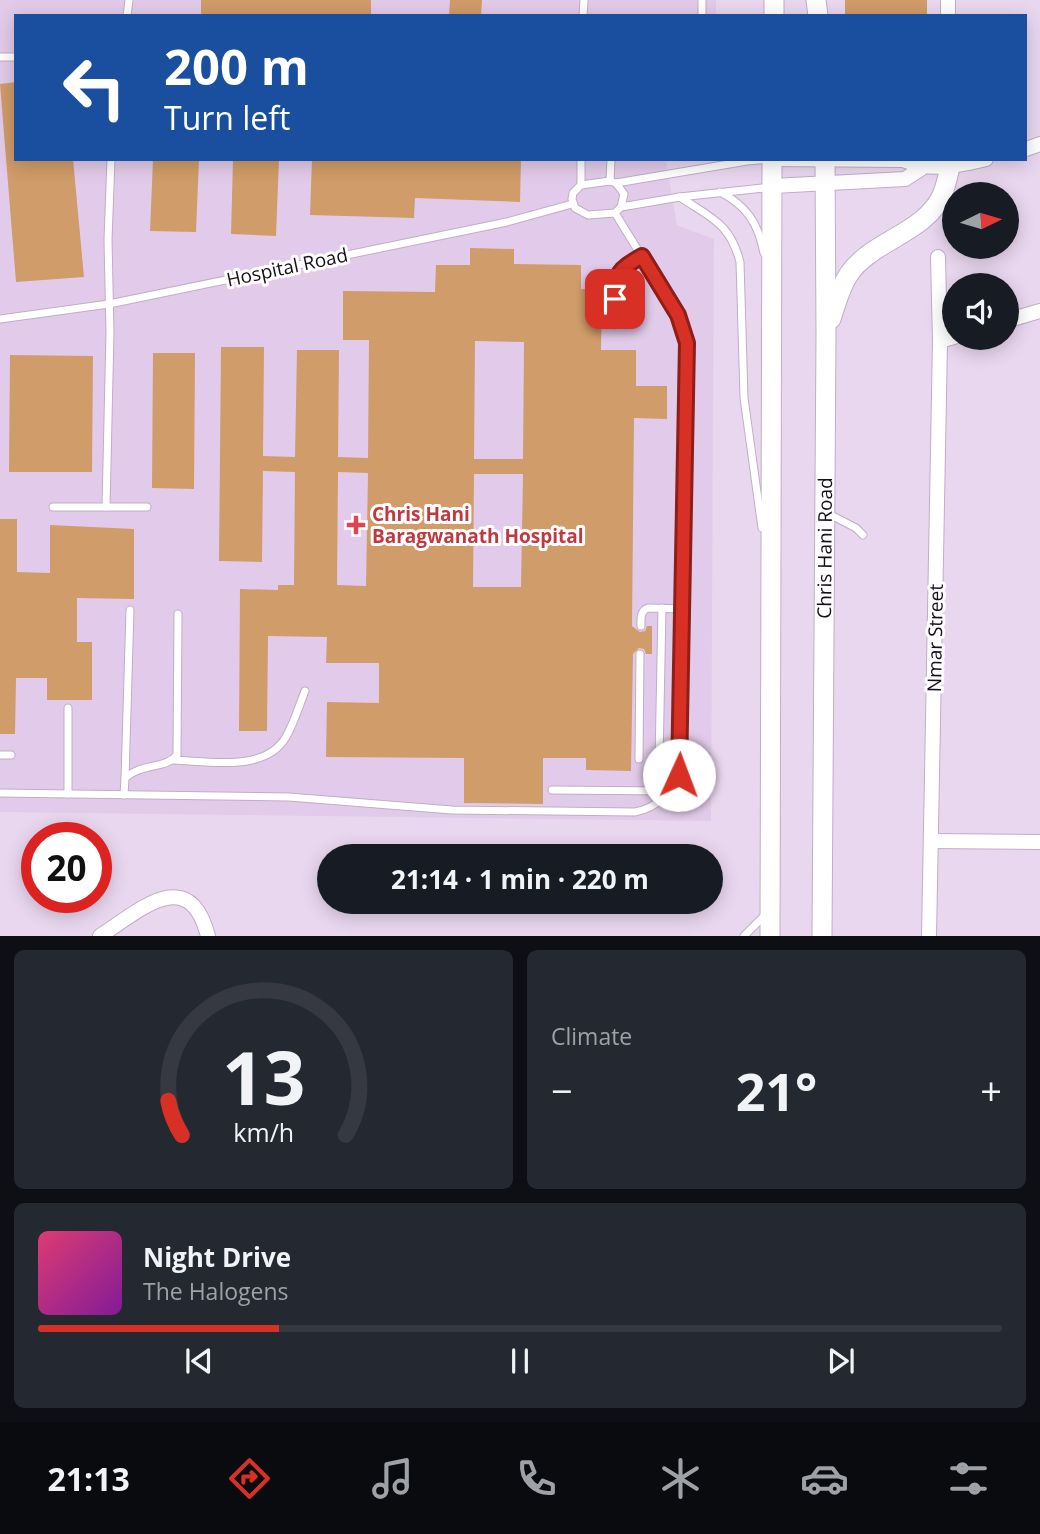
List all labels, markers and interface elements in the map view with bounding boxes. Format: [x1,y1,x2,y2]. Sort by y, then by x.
text: 200 m [164,33,309,99]
icon: left [49,42,140,133]
text: Turn left [164,96,290,139]
north arrow [942,182,1018,259]
map controls [942,182,1019,350]
street label: Hospital Road [224,241,350,293]
pin [585,269,645,329]
button: sound [942,273,1019,350]
icon: arrive [596,280,634,318]
street label: Chris Hani Road [811,477,838,619]
place label: Chris Hani Baragwanath Hospital [372,501,584,549]
marker: Chris Hani Baragwanath Hospital [346,515,366,535]
street label: Nmar Street [921,583,949,692]
position arrow [642,738,716,812]
speed limit sign: 20 [21,822,112,913]
text: 21:14 · 1 min · 220 m [391,861,649,897]
text: Climate [551,1020,632,1052]
text: 13 [222,1028,305,1127]
text: 21° [736,1055,817,1126]
text: − [551,1064,573,1116]
text: + [980,1064,1002,1116]
text: km/h [233,1115,294,1149]
text: Night Drive [143,1239,291,1275]
text: The Halogens [143,1275,289,1307]
icon: previous [180,1342,218,1380]
icon: pause [501,1342,539,1380]
icon: next [822,1342,860,1380]
icon: directions [225,1454,274,1503]
icon: music [368,1454,417,1503]
icon: phone [512,1454,561,1503]
icon: climate [656,1454,705,1503]
icon: car [800,1454,849,1503]
icon: filters [944,1454,993,1503]
text: 21:13 [47,1457,130,1500]

